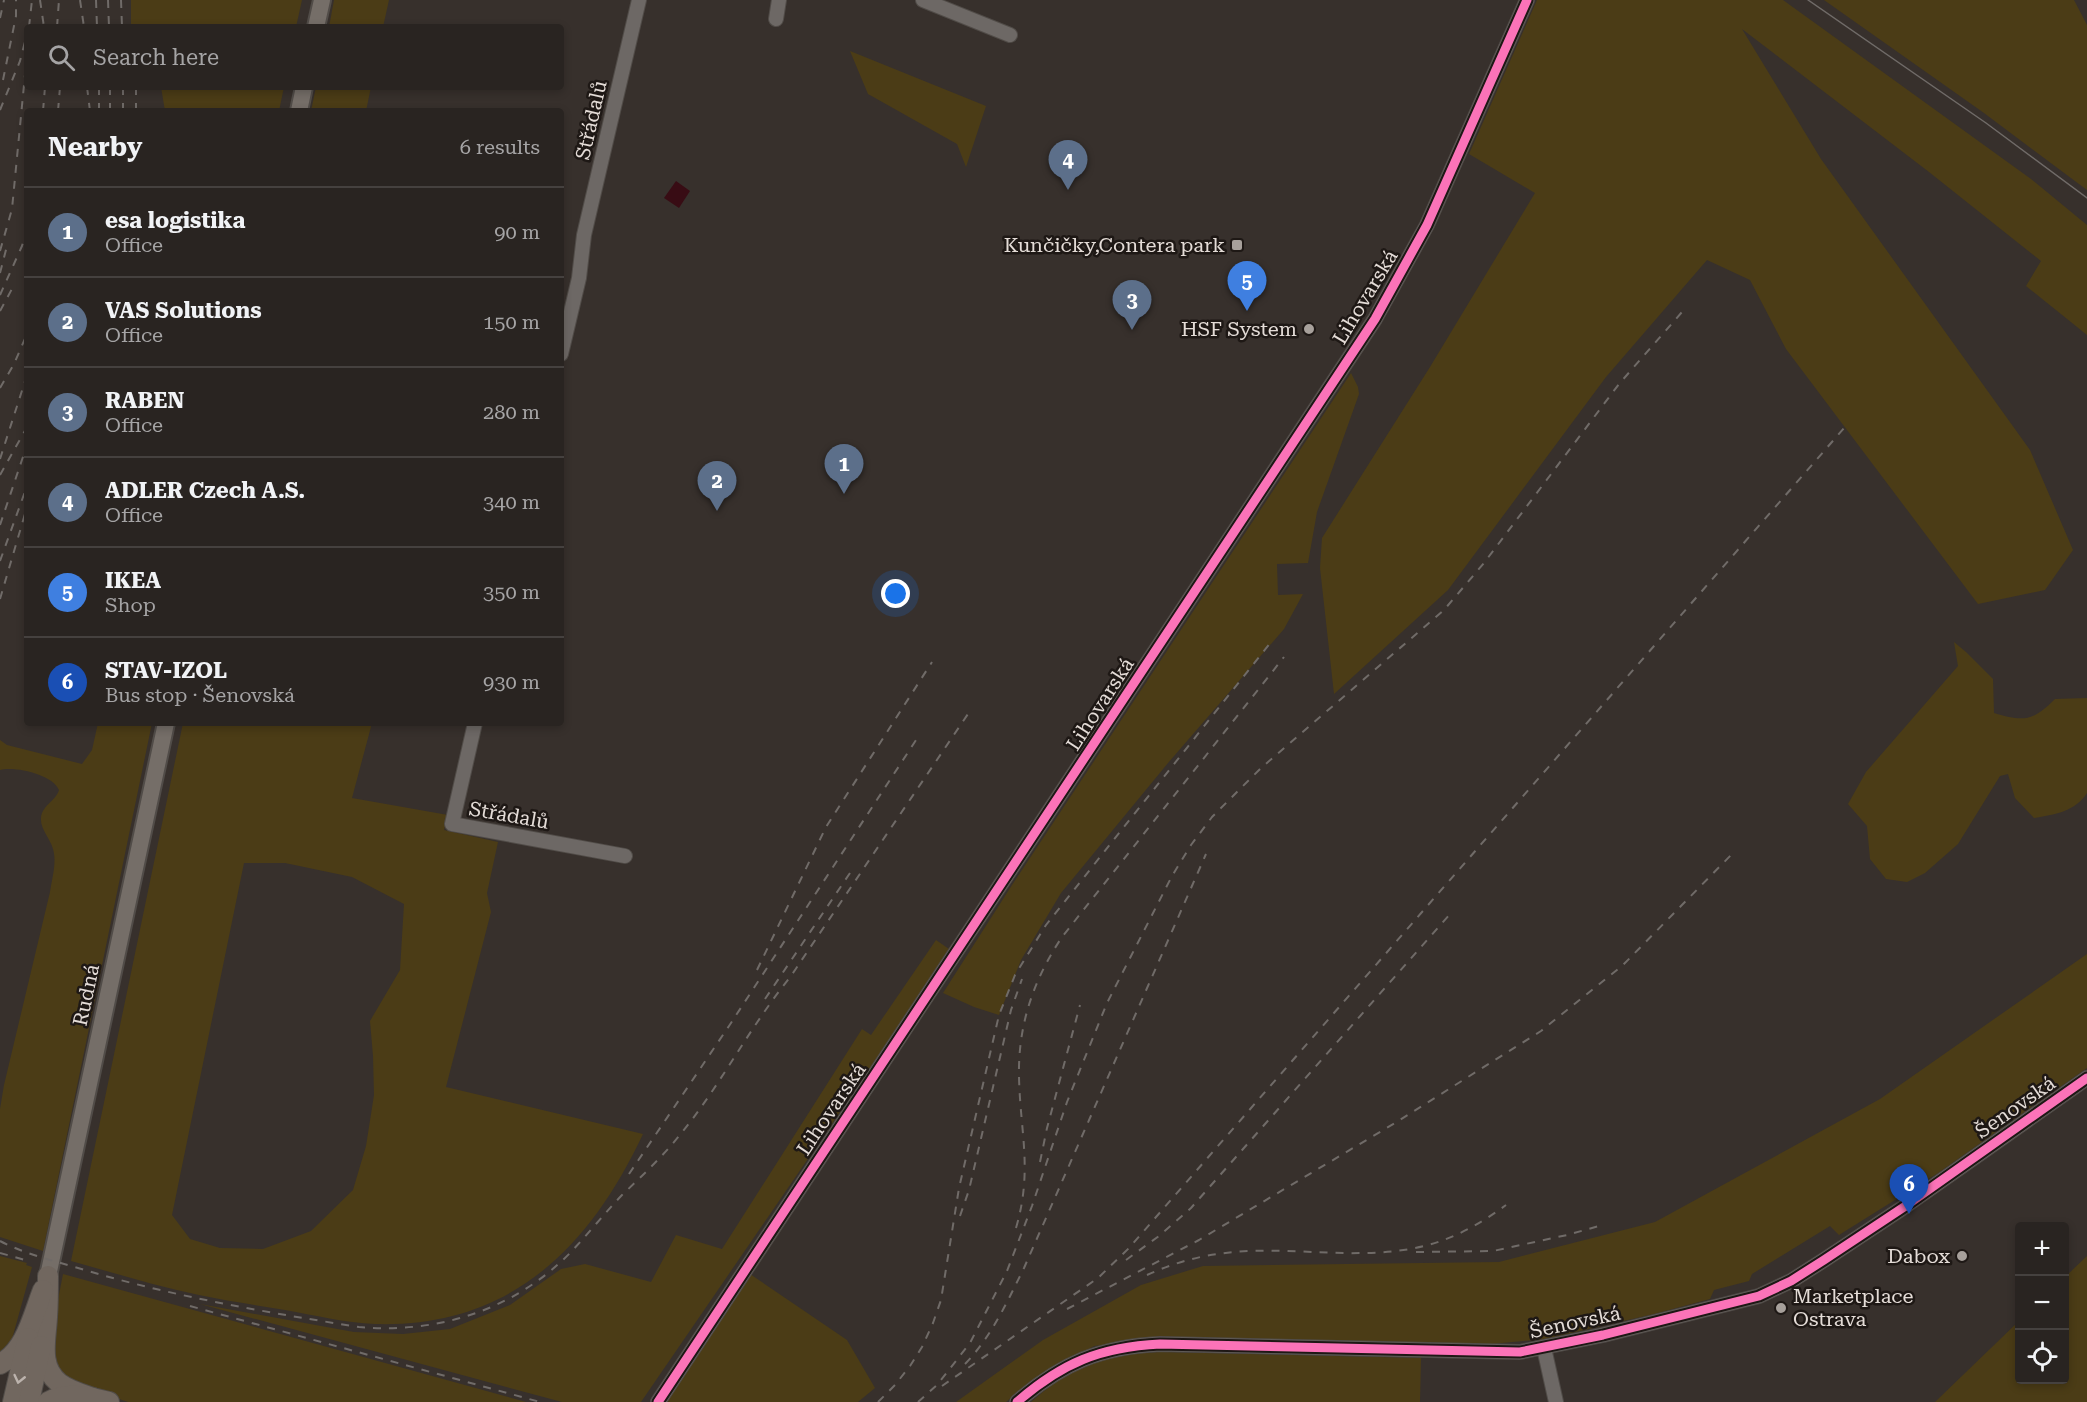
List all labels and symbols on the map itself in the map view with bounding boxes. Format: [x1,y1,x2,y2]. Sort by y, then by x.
street label: Střádalů [570,77,612,162]
pin: 4 [1048,140,1088,190]
place label: Kunčičky,Contera park [1004,233,1225,257]
marker: Kunčičky,Contera park [1230,238,1244,252]
street label: Lihovarská [1327,245,1403,349]
pin: 5 [1228,262,1266,311]
pin: 3 [1112,280,1152,330]
place label: HSF System [1181,317,1297,341]
marker: HSF System [1302,322,1316,336]
pin: 1 [824,444,864,494]
pin: 2 [698,462,736,511]
your location [881,579,910,608]
street label: Lihovarská [1061,653,1139,755]
street label: Střádalů [467,796,551,834]
street label: Rudná [68,962,104,1028]
street label: Lihovarská [791,1058,871,1160]
street label: Šenovská [1970,1071,2060,1143]
pin: 6 [1890,1164,1928,1214]
place label: Dabox [1887,1244,1950,1268]
marker: Dabox [1955,1249,1969,1263]
place label: Marketplace Ostrava [1793,1284,1914,1331]
street label: Šenovská [1527,1301,1623,1343]
marker: Marketplace Ostrava [1774,1301,1788,1315]
one-way arrow [13,1374,26,1384]

